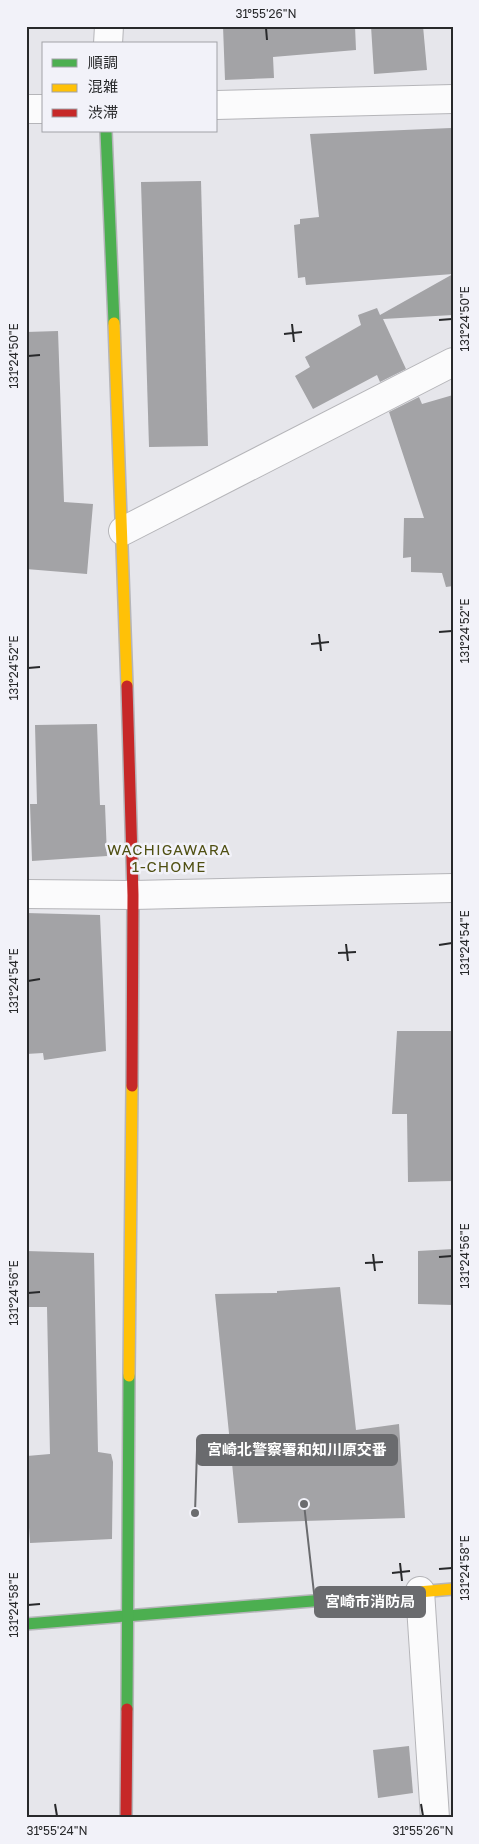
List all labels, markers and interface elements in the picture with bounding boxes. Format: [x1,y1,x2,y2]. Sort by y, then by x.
text: 31°55'26"N [235,6,297,21]
legend [42,42,218,132]
text: 順調 [88,53,118,71]
text: 混雑 [88,77,118,95]
text: 渋滞 [88,103,118,121]
text: 131°24'50"E [457,286,472,352]
text: 131°24'50"E [6,323,21,389]
text: 131°24'52"E [457,598,472,664]
text: 131°24'52"E [6,635,21,701]
district label: WACHIGAWARA 1-CHOME [107,840,231,875]
text: 131°24'54"E [457,910,472,976]
text: 131°24'54"E [6,948,21,1014]
text: 131°24'56"E [457,1223,472,1289]
text: 131°24'56"E [6,1260,21,1326]
callout: 宮崎北警察署和知川原交番 [197,1435,397,1465]
text: 宮崎北警察署和知川原交番 [207,1440,387,1458]
text: 131°24'58"E [457,1535,472,1601]
text: 131°24'58"E [6,1572,21,1638]
callout: 宮崎市消防局 [315,1587,425,1617]
text: 宮崎市消防局 [325,1592,415,1610]
text: 31°55'24"N [26,1823,88,1838]
text: 31°55'26"N [392,1823,454,1838]

